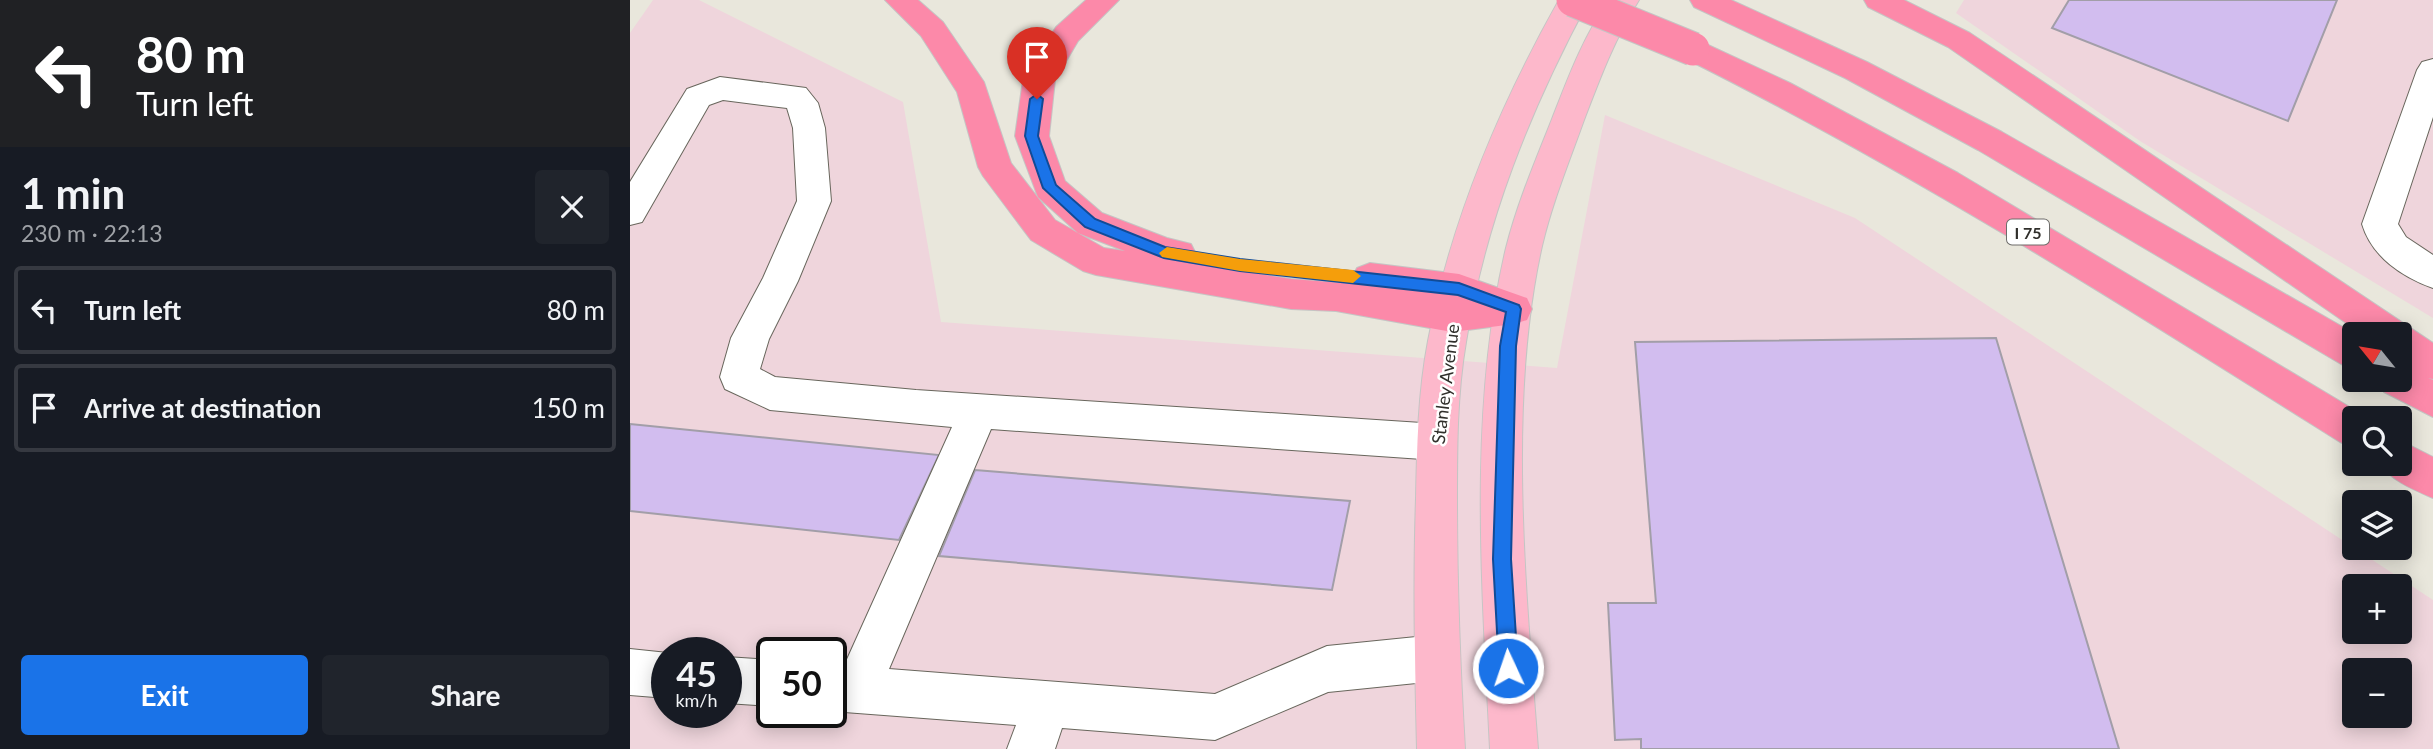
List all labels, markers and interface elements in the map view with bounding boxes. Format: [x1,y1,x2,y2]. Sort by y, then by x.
text: 80 m [136,25,246,83]
pin [1007,27,1067,99]
icon: left [21,28,112,119]
icon: arrive [1018,38,1056,76]
text: Turn left [136,84,253,123]
text: 1 min [21,168,125,218]
button: close [535,170,609,244]
text: 230 m · 22:13 [21,219,163,247]
road number: I 75 [2007,220,2049,244]
icon: left [25,291,63,329]
text: Turn left [84,294,181,326]
text: 80 m [547,294,605,326]
north arrow [2342,322,2412,392]
map controls [2342,322,2412,728]
street label: Stanley Avenue [1427,323,1463,445]
icon: arrive [25,389,63,427]
text: Arrive at destination [84,392,321,424]
text: 150 m [532,392,605,424]
button: search [2342,406,2412,476]
button: layers [2342,490,2412,560]
button: + [2342,574,2412,644]
position arrow [1471,631,1545,705]
speed limit sign: 50 [756,637,847,728]
text: 45 [676,652,717,694]
button: Exit [21,655,308,735]
button: Share [322,655,609,735]
button: − [2342,658,2412,728]
text: km/h [675,689,718,711]

